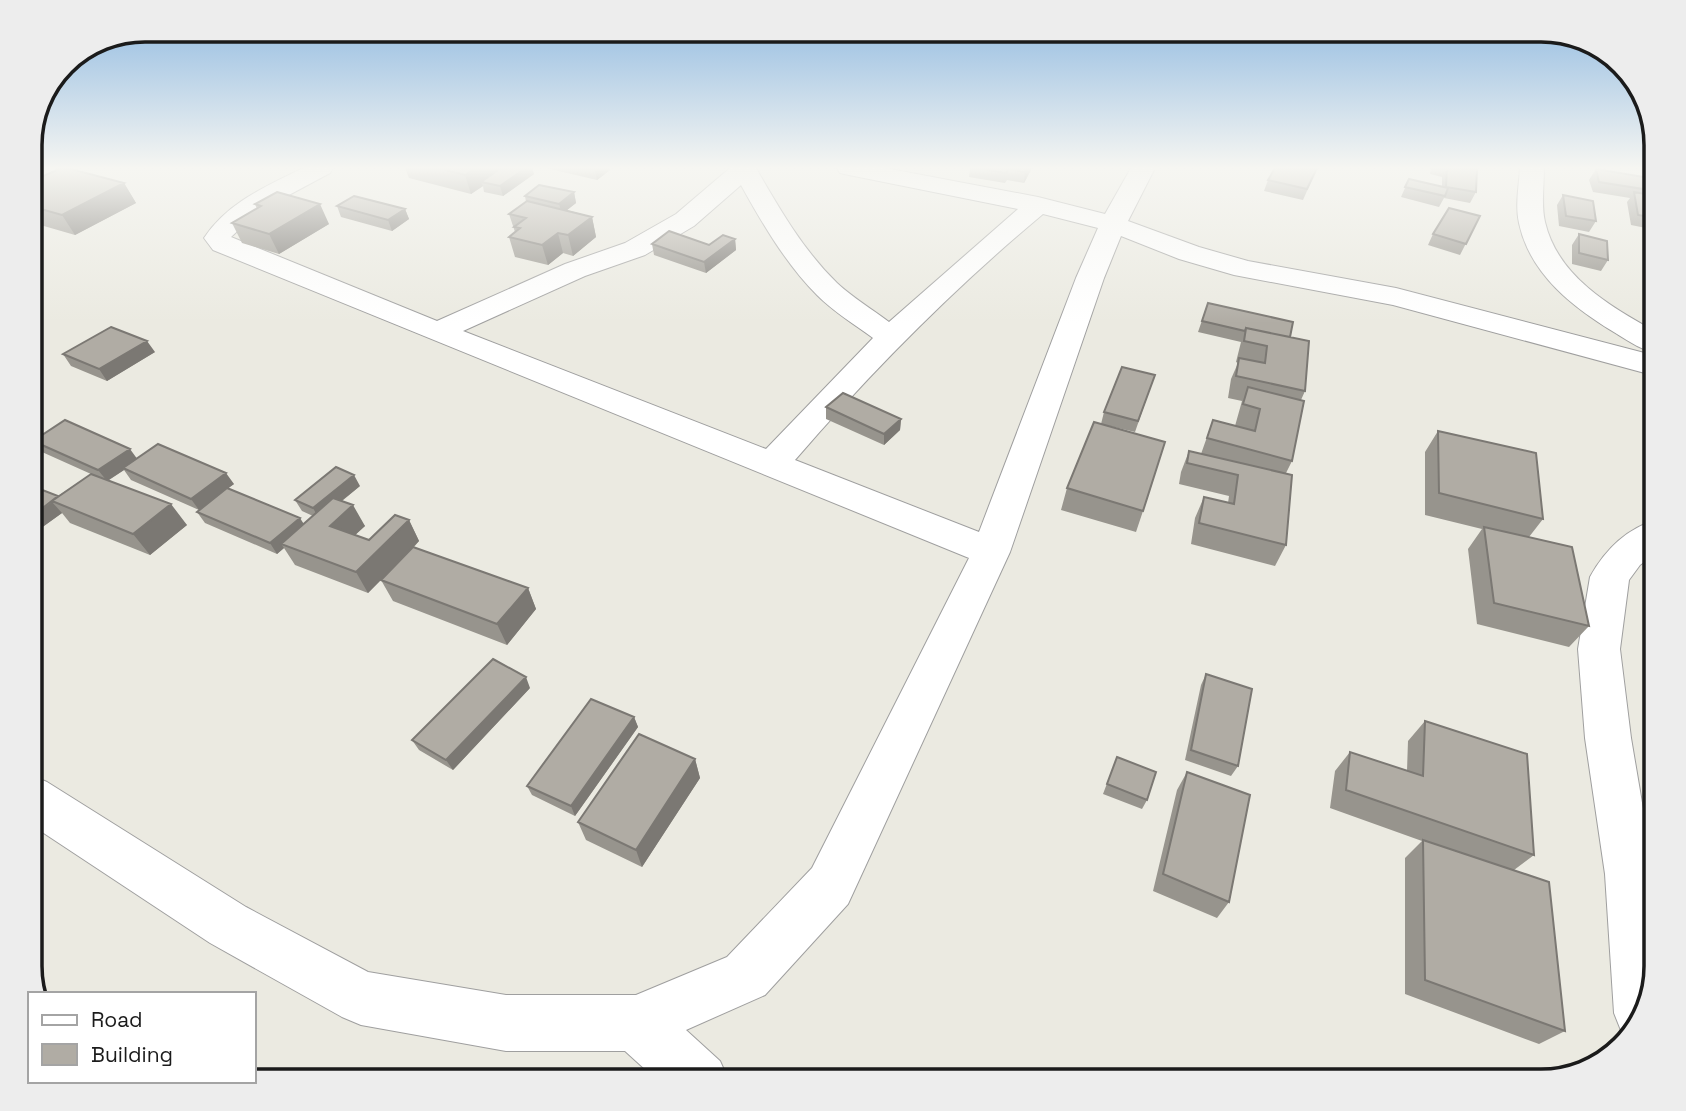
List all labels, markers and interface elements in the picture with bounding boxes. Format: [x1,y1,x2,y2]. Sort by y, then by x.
legend [28,992,256,1083]
text: Road [91,1006,143,1033]
text: Building [91,1041,173,1068]

